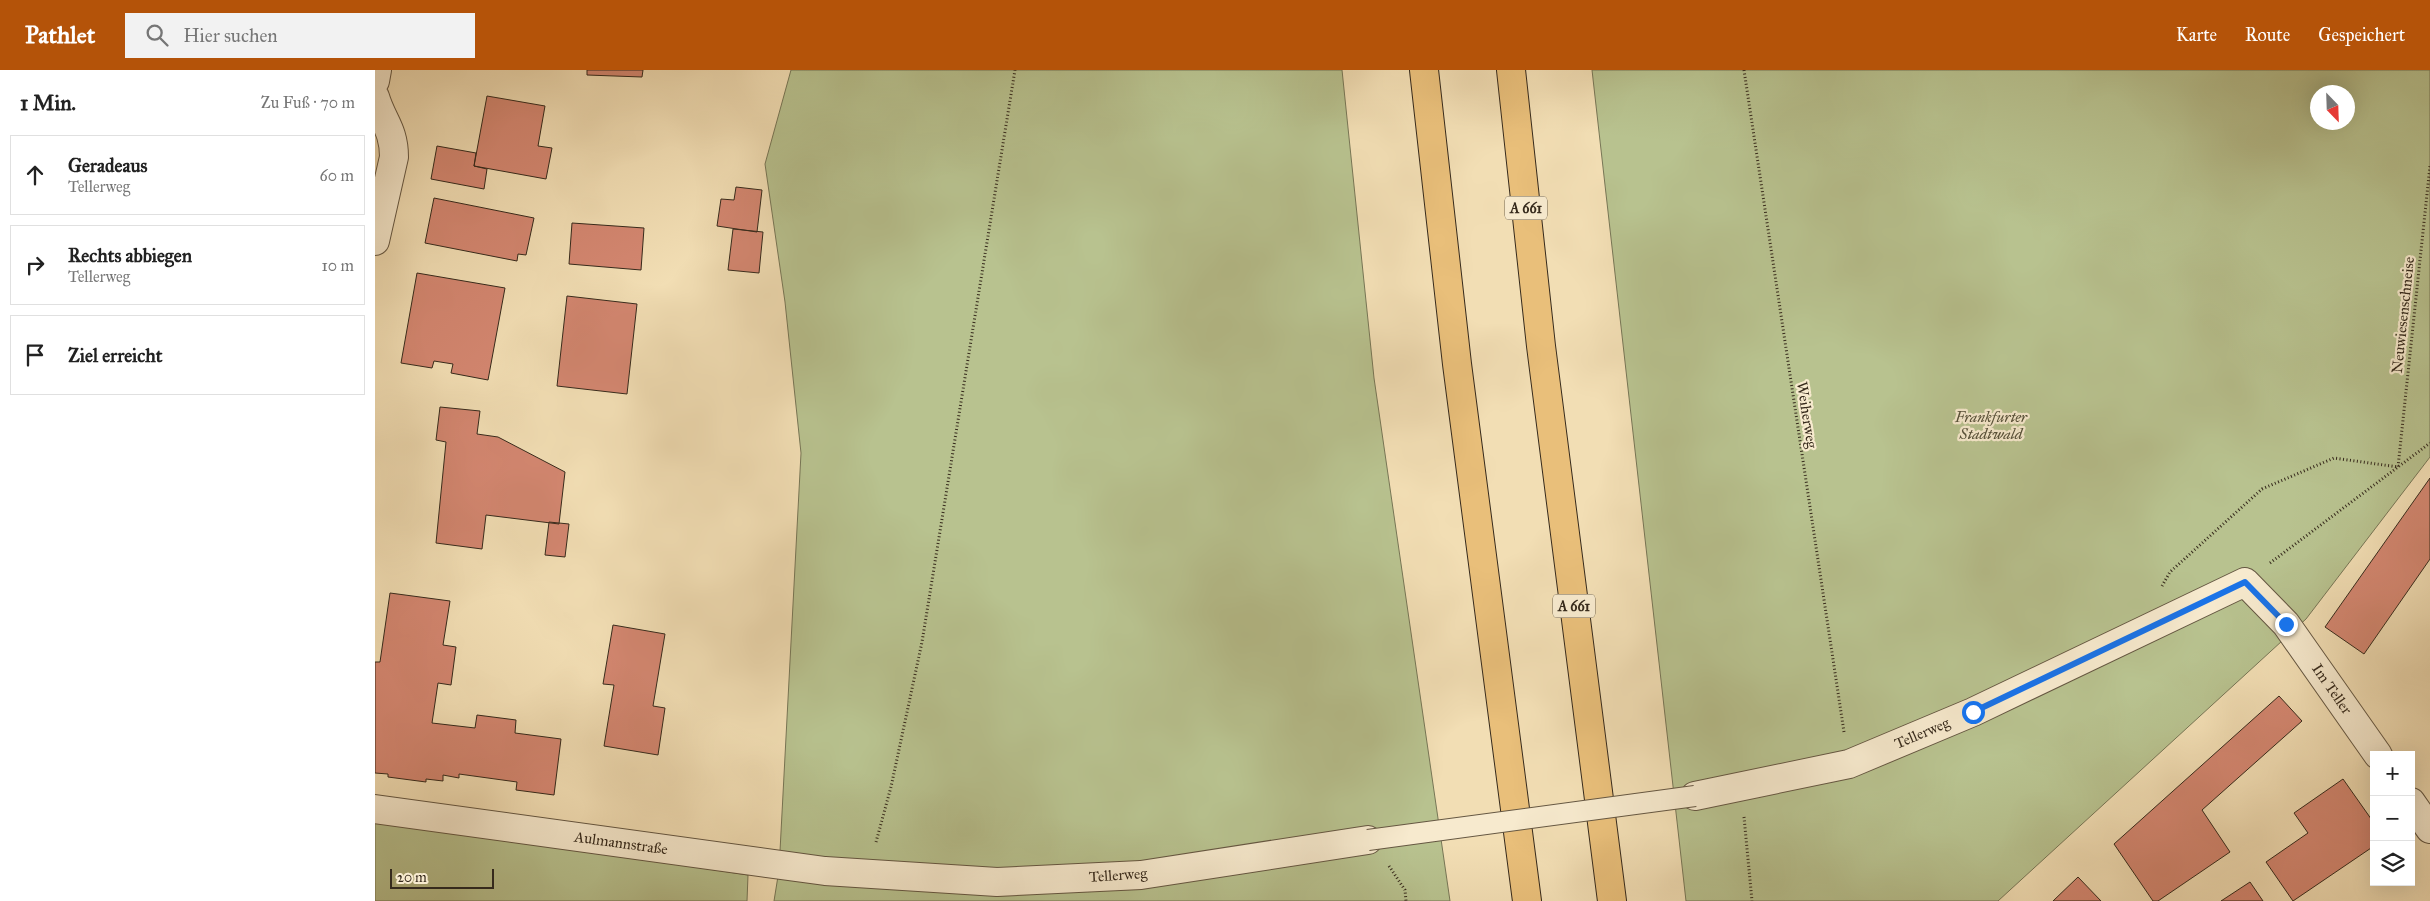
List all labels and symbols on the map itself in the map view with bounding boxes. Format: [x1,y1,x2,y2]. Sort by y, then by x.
north arrow [2310,85,2355,130]
road number: A 661 [1505,196,1547,220]
street label: Neuwiesenschneise [2388,256,2418,374]
street label: Weiherweg [1793,380,1821,451]
park label: Frankfurter Stadtwald [1954,408,2028,443]
road number: A 661 [1553,594,1595,618]
route end [2275,613,2298,636]
street label: Im Teller [2308,660,2356,718]
route start [1962,701,1985,724]
street label: Tellerweg [1892,713,1953,753]
street label: Aulmannstraße [572,827,669,858]
street label: Tellerweg [1088,864,1149,886]
scale bar [390,866,494,889]

